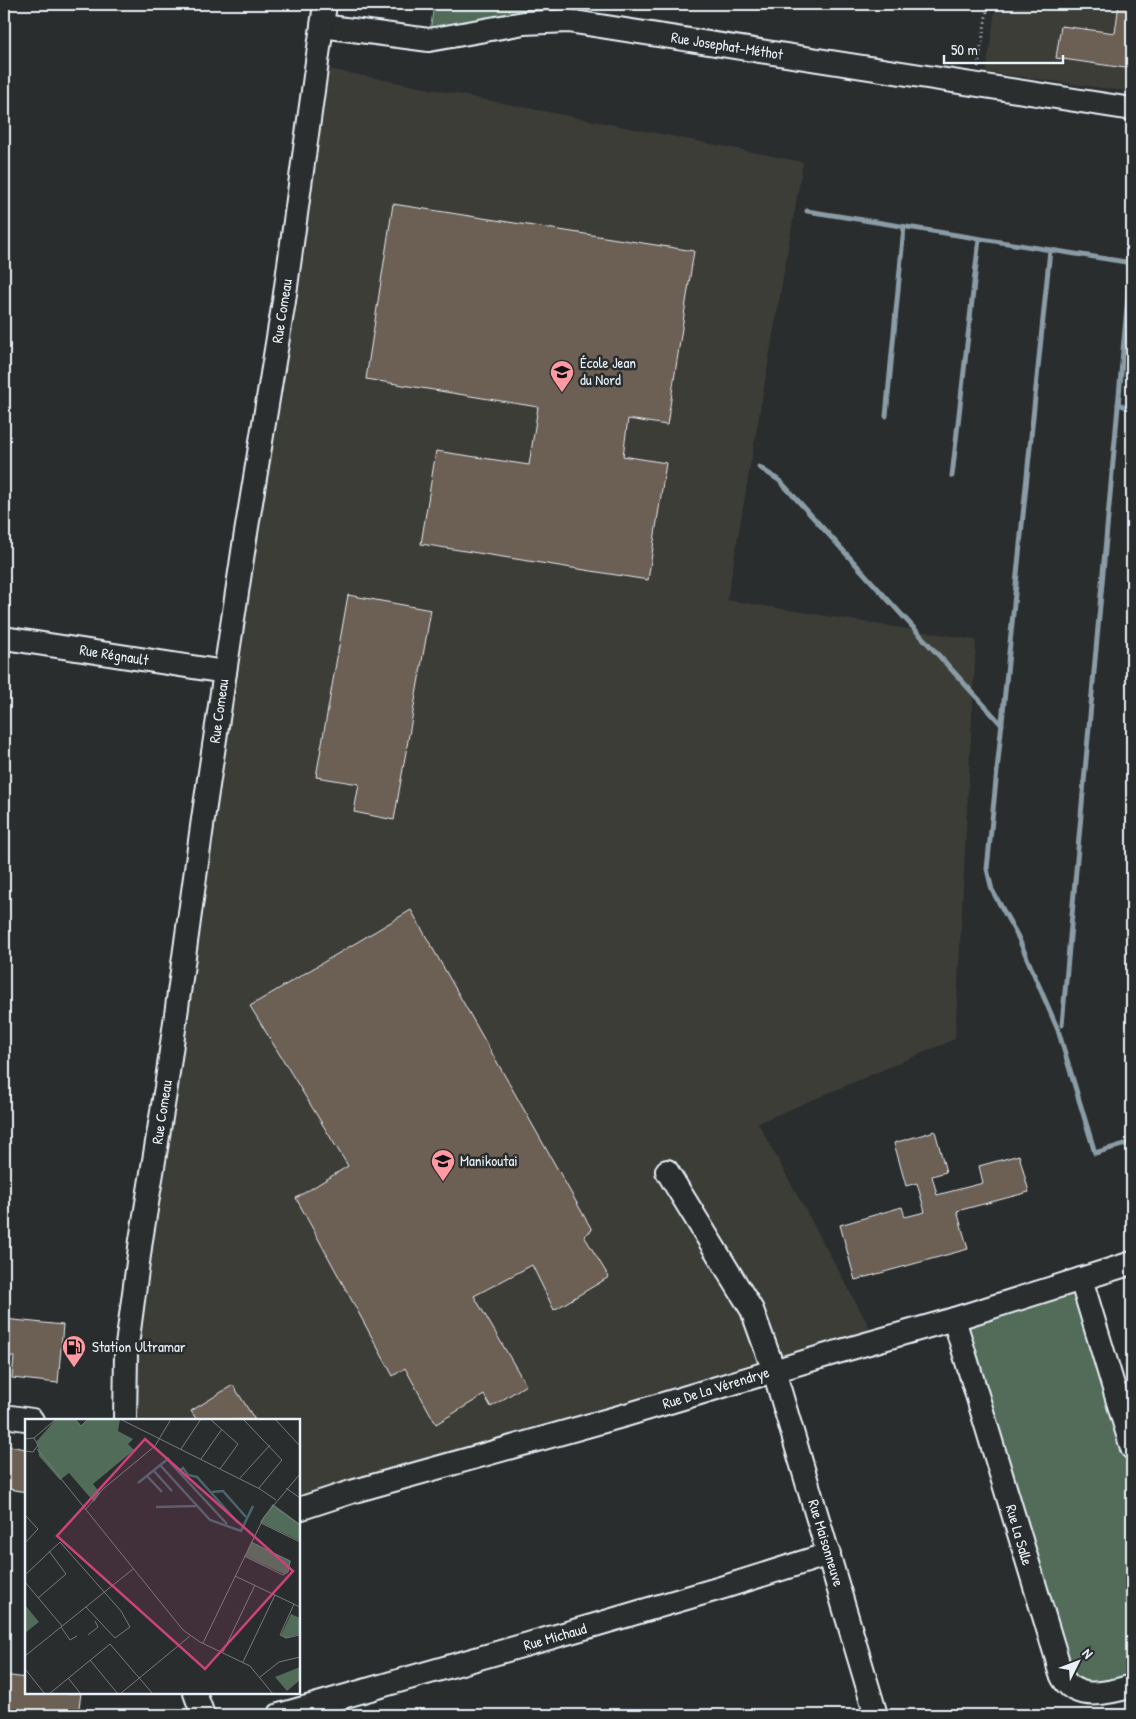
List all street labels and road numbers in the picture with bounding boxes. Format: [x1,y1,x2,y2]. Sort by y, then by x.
street label: Rue Josephat-Méthot [670,26,785,65]
street label: Rue Comeau [266,277,297,344]
street label: Rue Régnault [78,639,151,670]
street label: Rue Comeau [204,678,233,744]
street label: Rue Comeau [146,1078,177,1145]
street label: Rue De La Vérendrye [660,1361,772,1414]
street label: Rue Maisonneuve [803,1497,850,1589]
street label: Rue La Salle [1001,1502,1038,1568]
street label: Rue Michaud [521,1618,589,1655]

